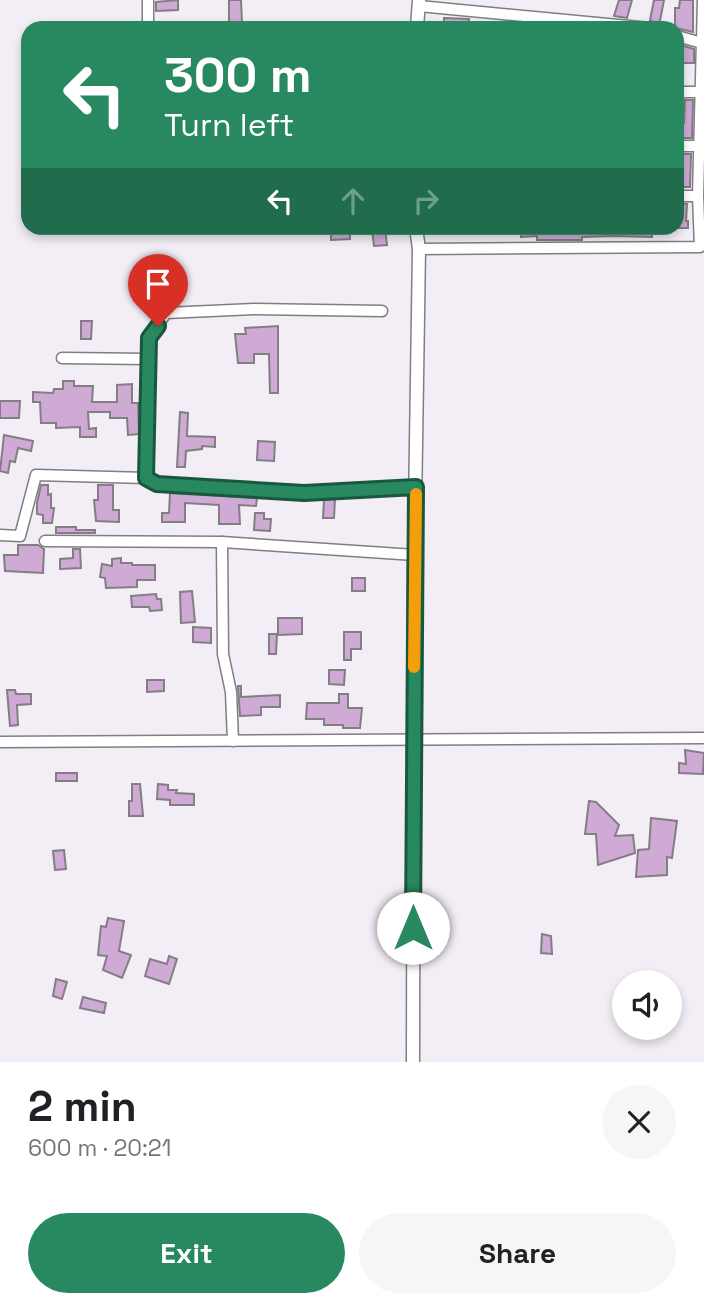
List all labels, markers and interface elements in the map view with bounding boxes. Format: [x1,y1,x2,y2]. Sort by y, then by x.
text: 300 m [164,44,312,106]
icon: left [49,49,140,140]
text: Turn left [164,105,294,145]
icon: left [261,182,299,220]
icon: ahead [334,182,372,220]
icon: right [407,182,445,220]
pin [128,254,188,326]
icon: arrive [139,265,177,303]
position arrow [376,891,450,965]
map controls [612,970,682,1040]
button: sound [612,970,682,1040]
text: 2 min [28,1080,137,1133]
button: close [602,1085,676,1159]
text: 600 m · 20:21 [28,1133,171,1163]
button: Exit [28,1213,345,1293]
button: Share [359,1213,676,1293]

